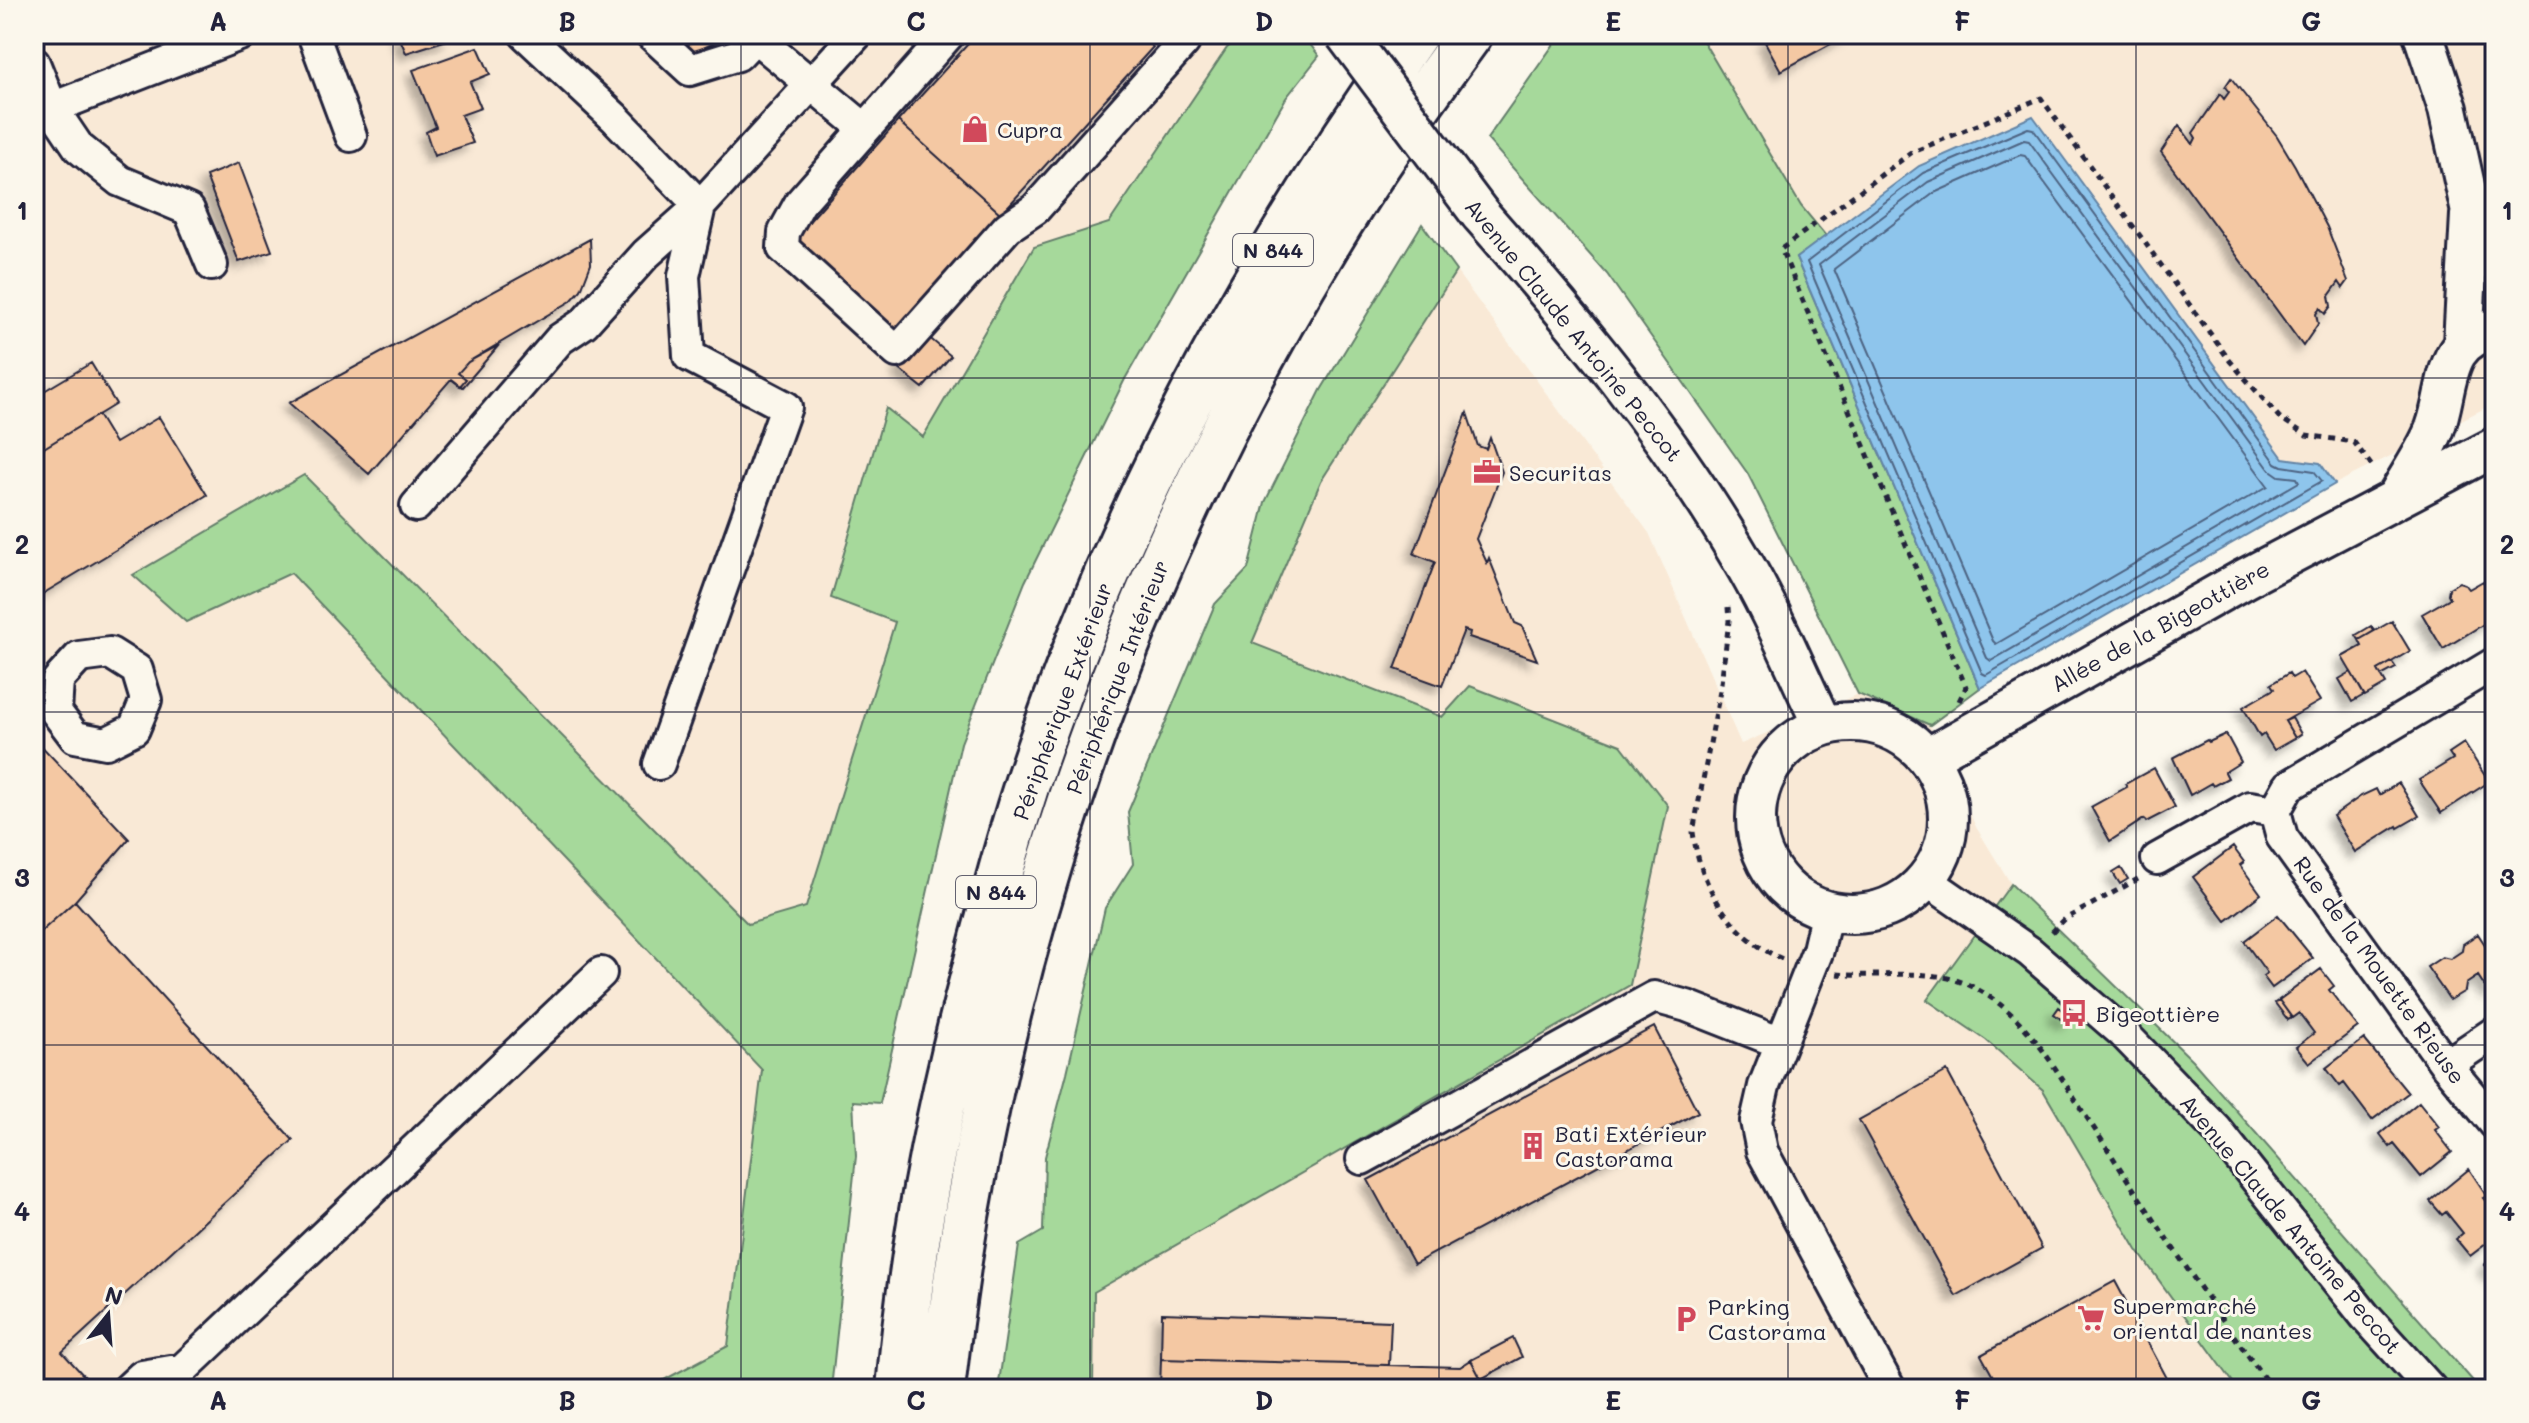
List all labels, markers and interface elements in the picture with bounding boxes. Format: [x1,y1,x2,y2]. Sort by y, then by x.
text: A [209,4,227,38]
text: B [558,4,576,38]
text: C [906,4,926,38]
text: D [1255,4,1273,38]
text: E [1605,4,1621,38]
text: F [1954,4,1970,38]
text: G [2301,4,2321,38]
shop icon: Cupra [960,114,990,144]
place label: Cupra [997,115,1063,144]
text: 1 [16,193,28,227]
street label: Avenue Claude Antoine Peccot [1459,193,1689,467]
text: 1 [2501,193,2513,227]
road number: N 844 [1233,234,1313,266]
office icon: Securitas [1472,457,1502,487]
place label: Securitas [1509,458,1612,487]
text: 2 [15,527,29,561]
text: 2 [2500,527,2514,561]
street label: Allée de la Bigeottière [2046,554,2274,698]
street label: Périphérique Intérieur [1059,556,1175,798]
street label: Périphérique Extérieur [1006,578,1118,824]
street label: Rue de la Mouette Rieuse [2288,850,2472,1090]
text: 3 [14,860,30,894]
text: 3 [2499,860,2515,894]
road number: N 844 [956,876,1036,908]
bus stop icon: Bigeottière [2059,998,2089,1028]
place label: Bigeottière [2096,999,2220,1028]
street label: Avenue Claude Antoine Peccot [2174,1088,2408,1360]
place label: Bati Extérieur Castorama [1555,1119,1707,1173]
building icon: Bati Extérieur Castorama [1518,1131,1548,1161]
text: 4 [14,1194,30,1228]
text: 4 [2499,1194,2515,1228]
north arrow [68,1275,148,1355]
text: N [102,1279,126,1312]
place label: Supermarché oriental de nantes [2113,1291,2312,1345]
place label: Parking Castorama [1708,1292,1827,1346]
supermarket icon: Supermarché oriental de nantes [2076,1303,2106,1333]
parking icon: Parking Castorama [1671,1304,1701,1334]
text: A [209,1383,227,1417]
text: B [558,1383,576,1417]
text: C [906,1383,926,1417]
text: D [1255,1383,1273,1417]
text: E [1605,1383,1621,1417]
text: F [1954,1383,1970,1417]
text: G [2301,1383,2321,1417]

